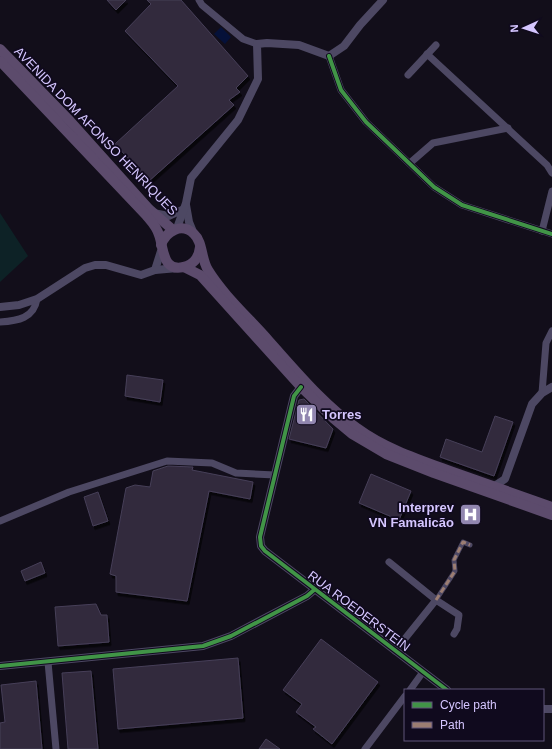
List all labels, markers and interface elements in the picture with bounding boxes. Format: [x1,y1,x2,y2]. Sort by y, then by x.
north arrow [504,8,544,48]
text: N [508,24,520,33]
street label: AVENIDA DOM AFONSO HENRIQUES [11,44,181,218]
restaurant icon: Torres [294,401,320,427]
place label: Torres [322,407,362,422]
place label: Interprev VN Famalicão [369,500,455,530]
hospital icon: Interprev VN Famalicão [457,501,483,527]
street label: RUA ROEDERSTEIN [305,568,413,654]
legend [404,689,544,741]
text: Cycle path [440,698,497,712]
text: Path [440,718,465,732]

